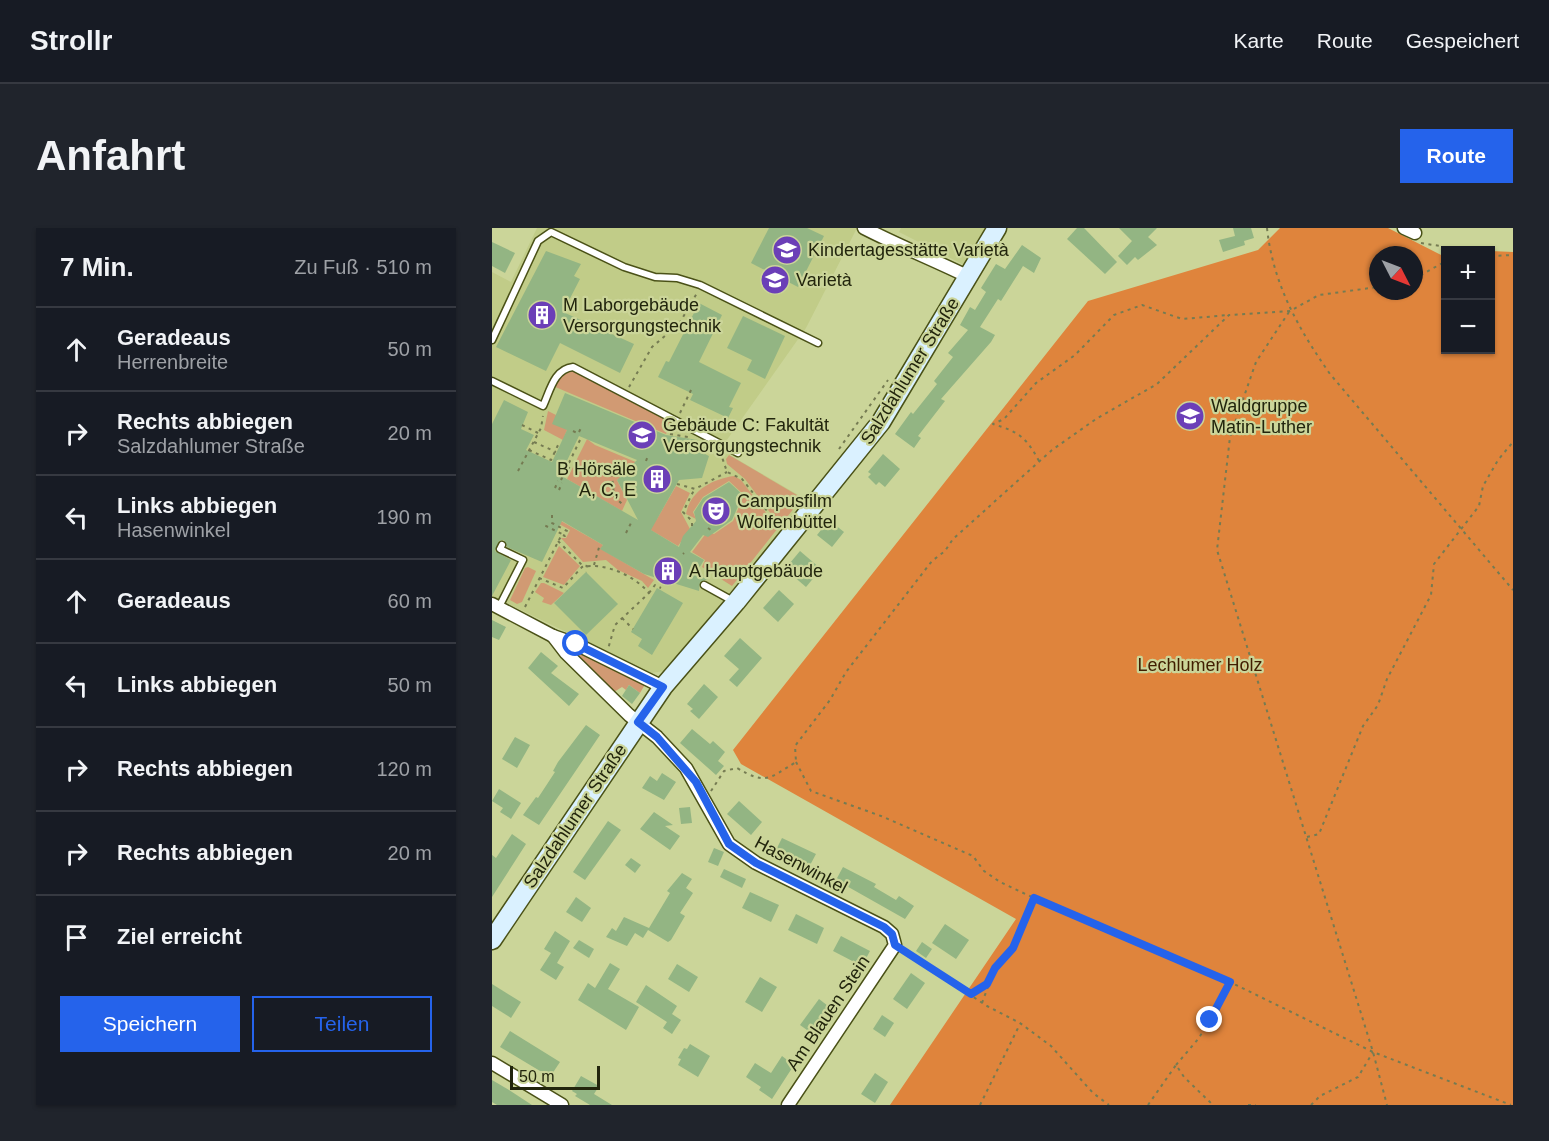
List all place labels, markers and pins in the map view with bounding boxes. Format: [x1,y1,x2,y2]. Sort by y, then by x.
school or university icon: Kindertagesstätte Varietà [771,234,803,266]
place label: Kindertagesstätte Varietà [808,240,1010,260]
school or university icon: Varietà [759,264,791,296]
place label: Varietà [796,270,853,290]
place label: M Laborgebäude Versorgungstechnik [563,295,722,336]
building icon: M Laborgebäude Versorgungstechnik [526,299,558,331]
place label: Waldgruppe Matin-Luther [1211,396,1312,437]
school or university icon: Waldgruppe Matin-Luther [1174,400,1206,432]
place label: Gebäude C: Fakultät Versorgungstechnik [663,415,829,456]
school or university icon: Gebäude C: Fakultät Versorgungstechnik [626,419,658,451]
place label: B Hörsäle A, C, E [557,459,636,500]
building icon: B Hörsäle A, C, E [641,463,673,495]
place label: Campusfilm Wolfenbüttel [737,491,837,532]
theatre icon: Campusfilm Wolfenbüttel [700,495,732,527]
building icon: A Hauptgebäude [652,555,684,587]
place label: A Hauptgebäude [689,561,823,581]

